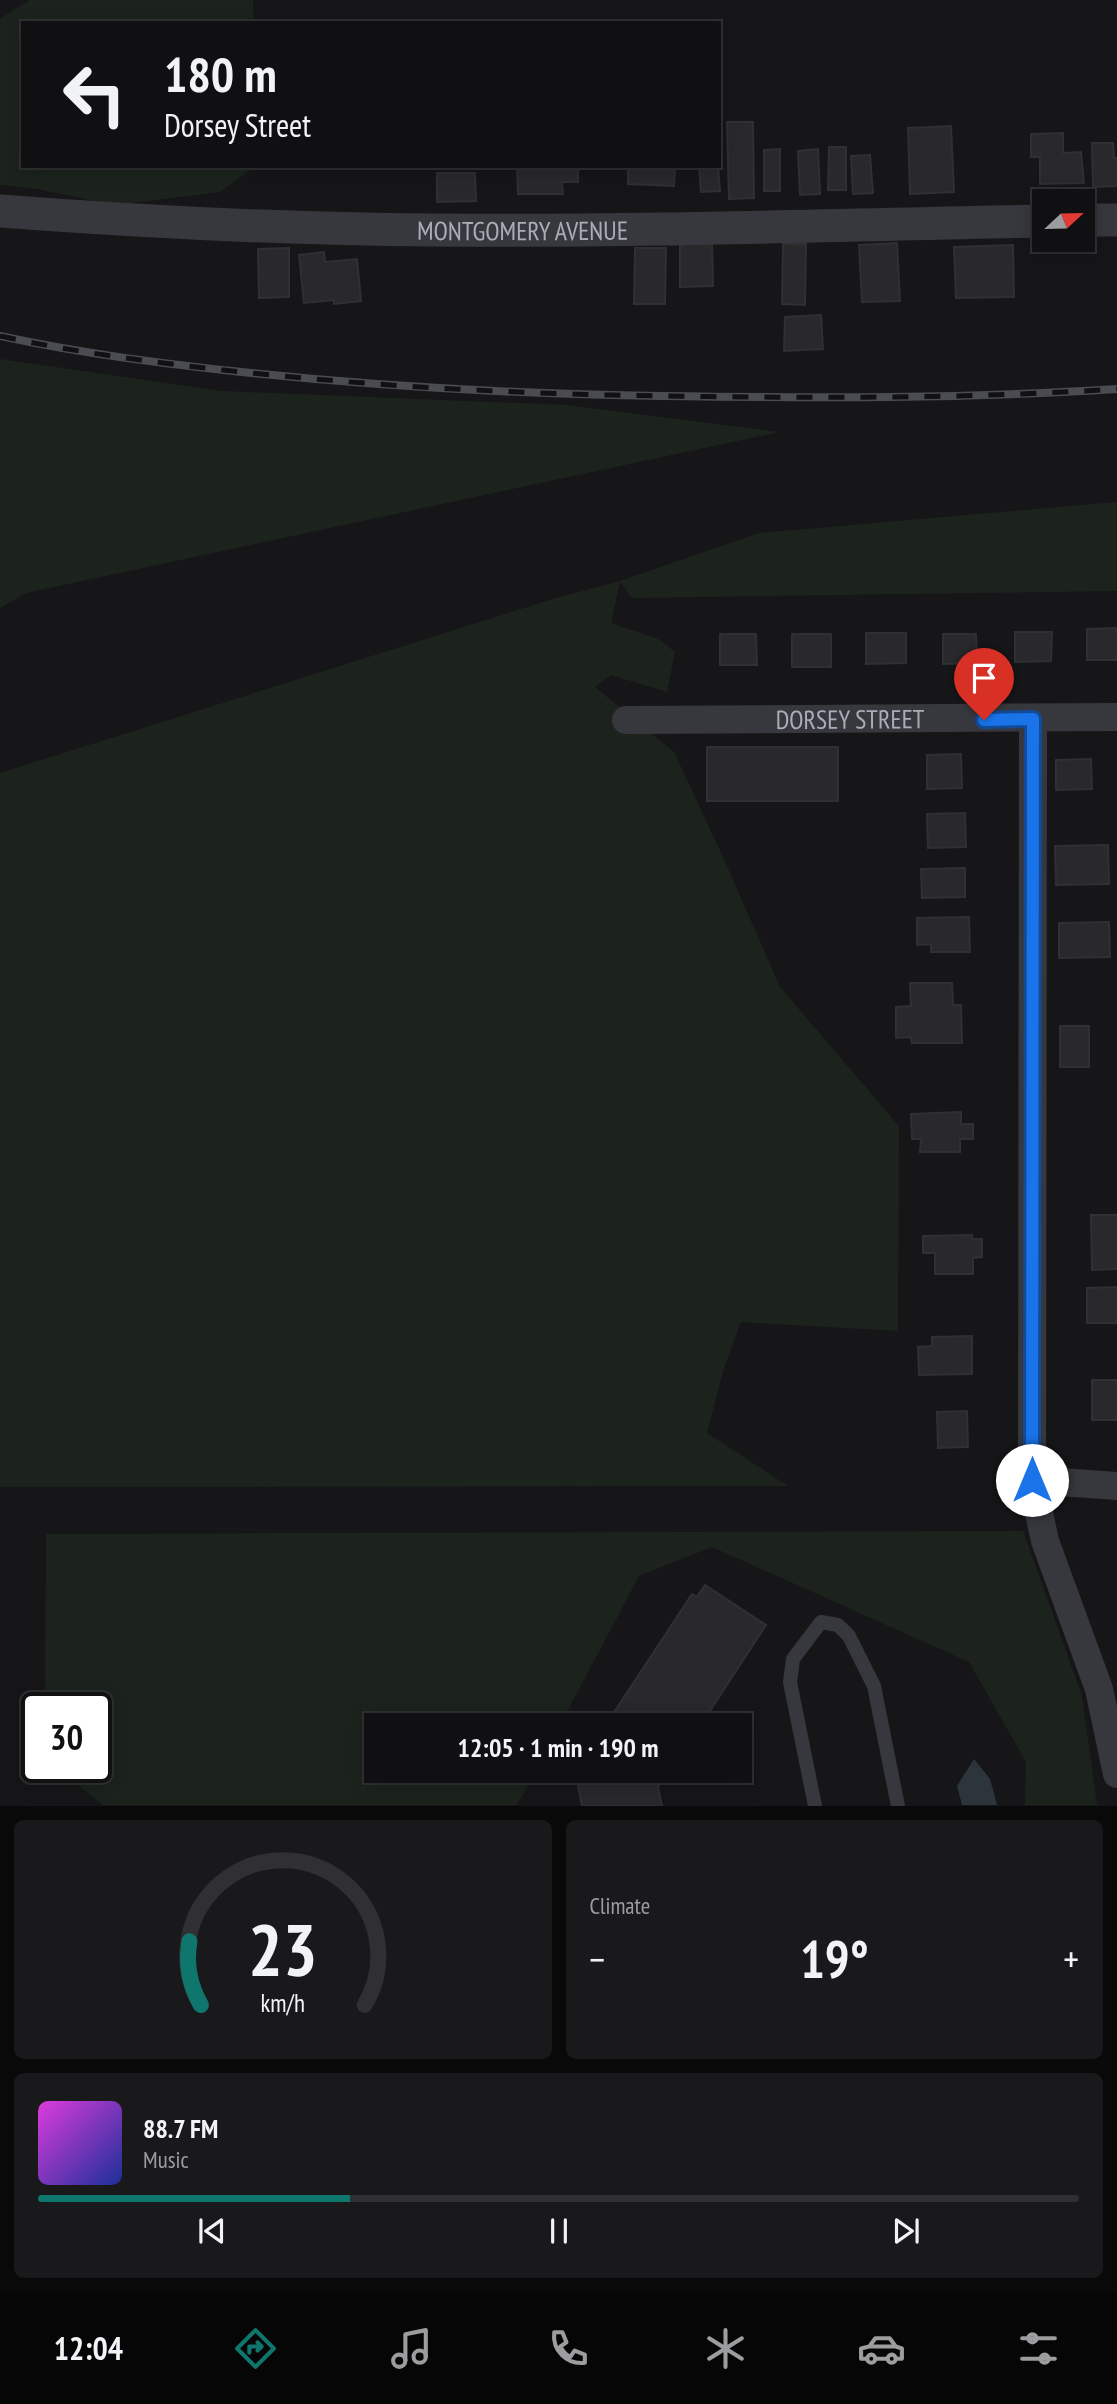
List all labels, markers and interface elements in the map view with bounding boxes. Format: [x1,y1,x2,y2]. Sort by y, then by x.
text: 180 m [164,42,277,106]
icon: left [49,49,140,140]
text: Dorsey Street [164,104,311,146]
north arrow [1032,189,1096,252]
map controls [1032,189,1095,252]
street label: MONTGOMERY AVENUE [417,213,628,247]
pin [954,648,1014,720]
icon: arrive [965,659,1003,697]
street label: DORSEY STREET [776,702,925,736]
position arrow [995,1443,1069,1517]
speed limit sign: 30 [21,1692,112,1783]
text: 12:05 · 1 min · 190 m [458,1731,658,1764]
text: Climate [590,1891,650,1920]
text: 23 [248,1902,318,1996]
text: 19° [800,1925,869,1992]
text: − [590,1934,605,1983]
text: + [1063,1934,1079,1983]
text: km/h [261,1987,305,2019]
text: 88.7 FM [143,2112,218,2145]
text: Music [143,2145,189,2174]
icon: previous [193,2212,231,2250]
icon: pause [540,2212,578,2250]
icon: next [887,2212,925,2250]
icon: directions [231,2324,280,2373]
icon: music [387,2324,436,2373]
icon: phone [544,2324,593,2373]
icon: climate [701,2324,750,2373]
icon: car [857,2324,906,2373]
icon: filters [1014,2324,1063,2373]
text: 12:04 [54,2327,123,2369]

